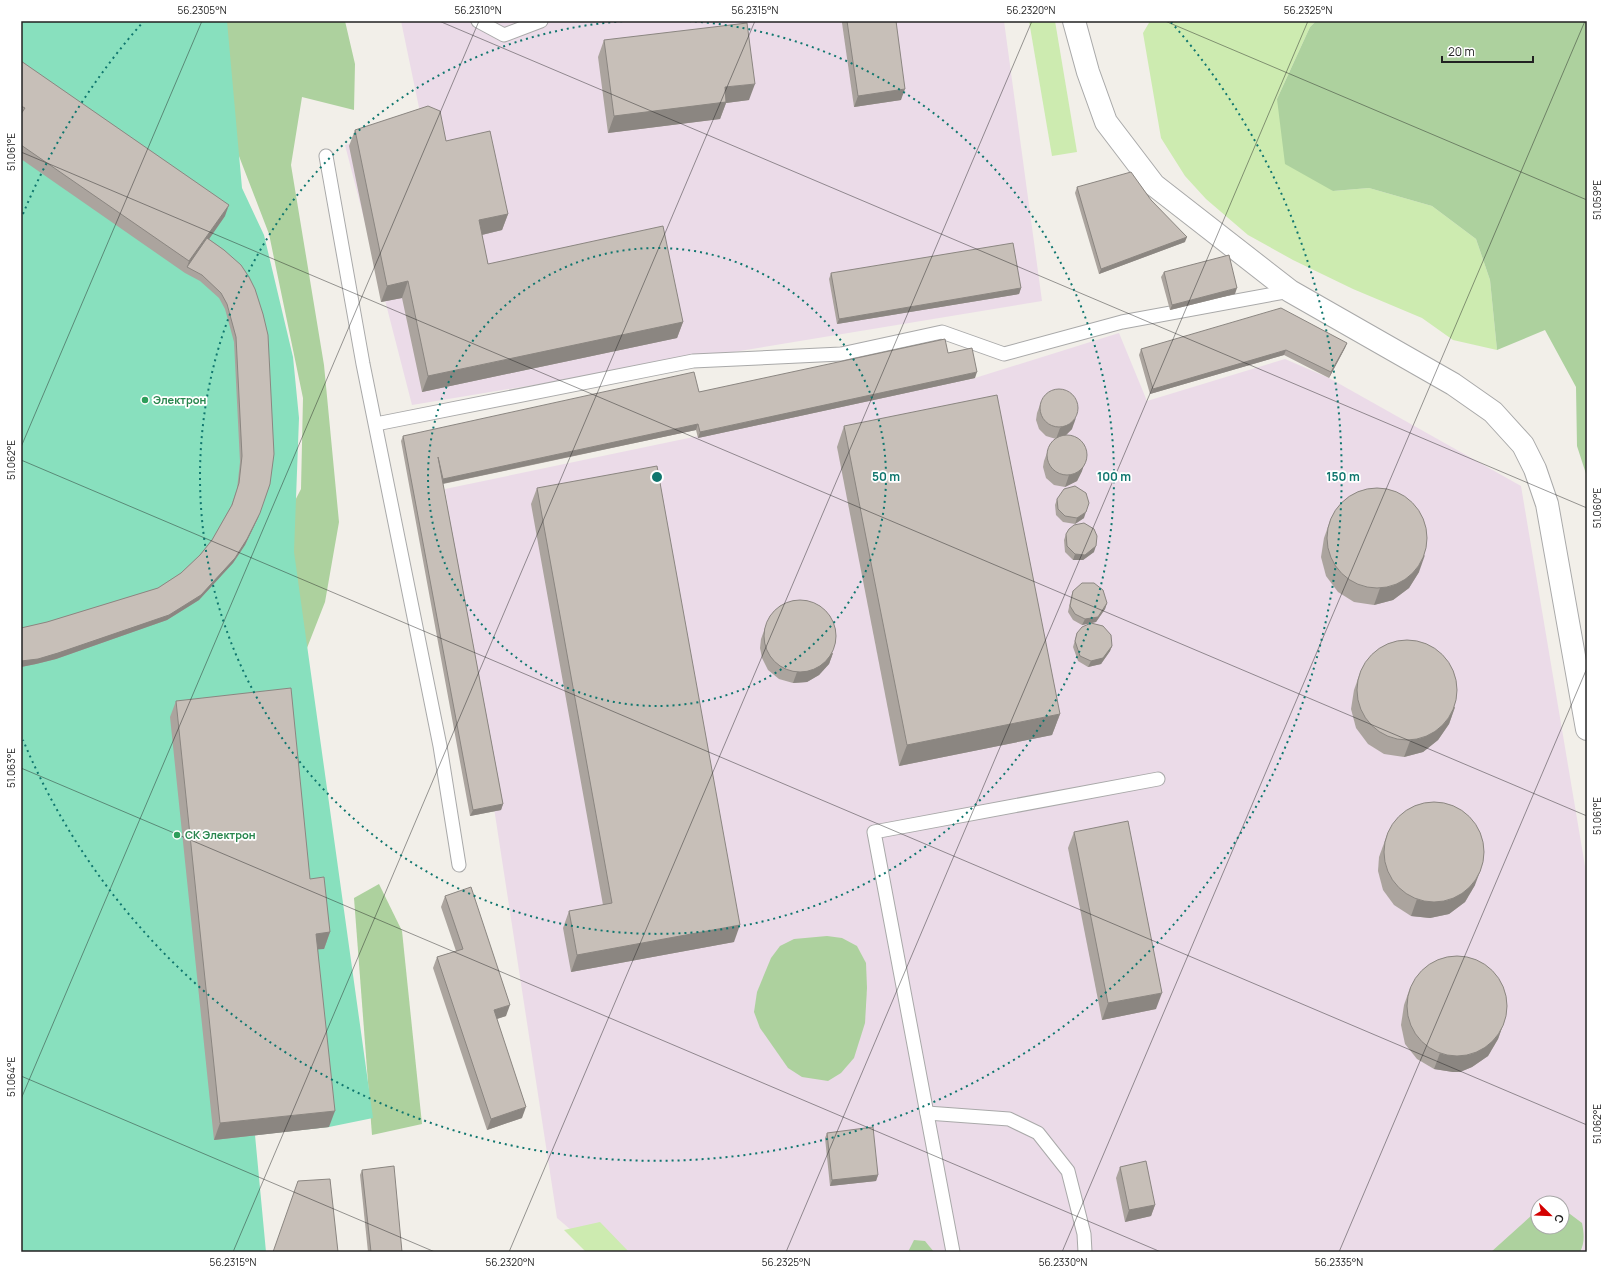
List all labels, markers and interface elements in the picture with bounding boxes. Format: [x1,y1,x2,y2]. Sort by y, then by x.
text: 56.2305°N [178,3,227,17]
text: 56.2310°N [454,3,502,17]
text: 56.2315°N [732,3,779,17]
text: 56.2320°N [1007,3,1056,17]
text: 56.2325°N [1284,3,1332,17]
scale bar [1442,38,1533,64]
text: 20 m [1448,43,1475,60]
text: 51.061°E [4,133,18,171]
text: 51.059°E [1590,180,1604,220]
place label: Электрон [153,392,207,407]
marker: Электрон [140,395,150,405]
text: 51.062°E [4,440,18,480]
text: 50 m [872,468,900,485]
text: 100 m [1097,468,1131,485]
text: 150 m [1326,468,1360,485]
centre of rings [650,470,664,484]
text: 51.060°E [1590,487,1604,528]
text: 51.063°E [4,748,18,788]
text: 51.061°E [1590,797,1604,835]
place label: СК Электрон [185,827,256,842]
marker: СК Электрон [172,830,182,840]
text: 51.064°E [4,1057,18,1097]
text: 51.062°E [1590,1104,1604,1144]
north arrow [1530,1195,1570,1235]
text: С [1551,1212,1568,1226]
text: 56.2315°N [210,1255,257,1269]
text: 56.2320°N [486,1255,535,1269]
text: 56.2325°N [762,1255,810,1269]
text: 56.2330°N [1039,1255,1088,1269]
text: 56.2335°N [1315,1255,1363,1269]

